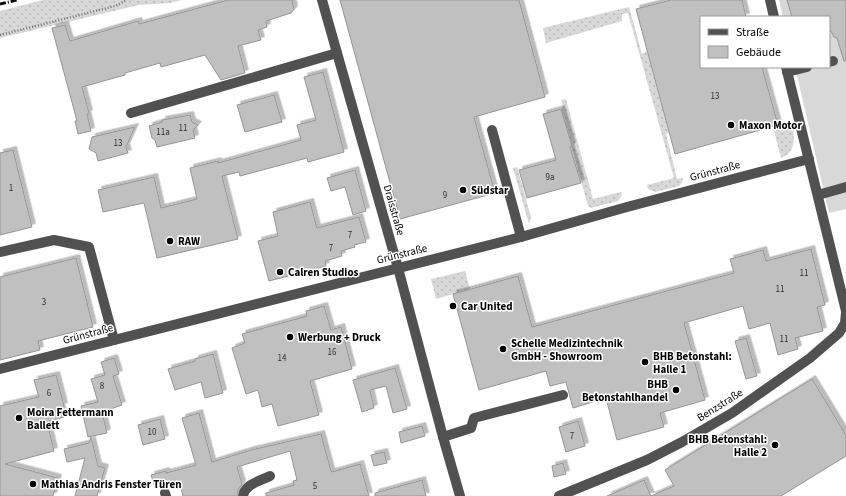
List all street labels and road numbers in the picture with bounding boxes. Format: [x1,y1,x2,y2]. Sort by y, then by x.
street label: Grünstraße [688,157,742,185]
street label: Draisstraße [380,183,409,238]
street label: Grünstraße [375,240,429,268]
street label: Grünstraße [61,320,115,348]
street label: Benzstraße [694,385,746,425]

